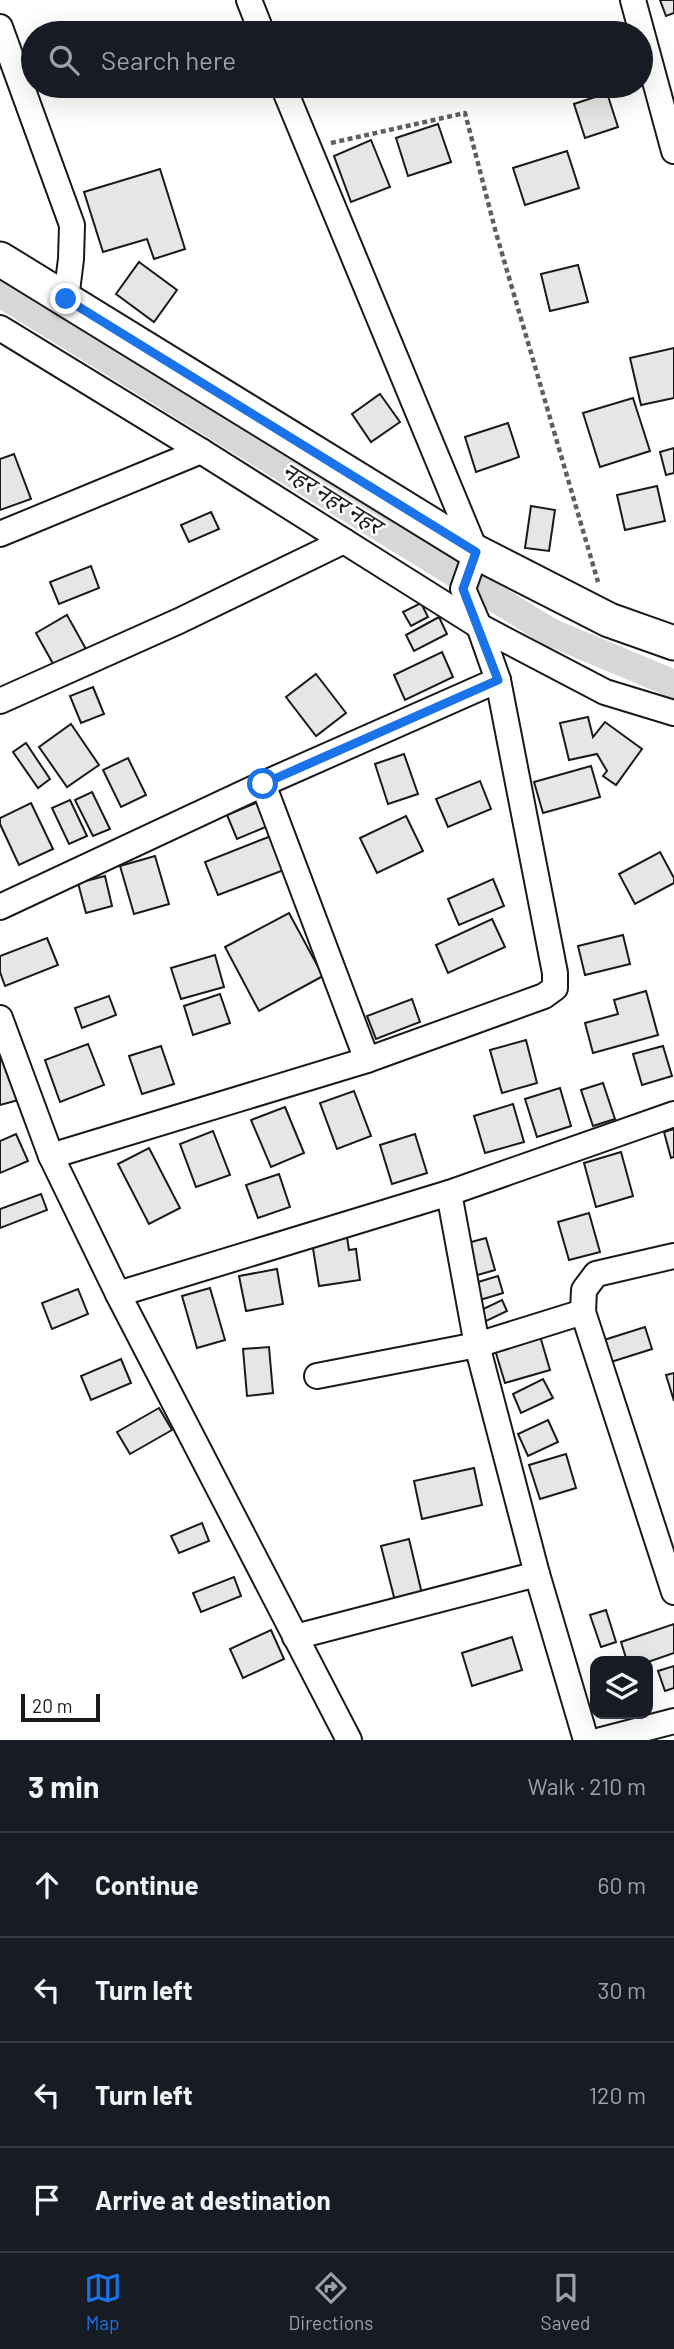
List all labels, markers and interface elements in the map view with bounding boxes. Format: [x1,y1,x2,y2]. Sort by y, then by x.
search box [21,21,653,98]
icon: search [45,41,83,79]
text: Search here [101,44,236,75]
route end [50,283,81,314]
water label: नहर नहर नहर [278,456,391,541]
route start [247,768,278,799]
map controls [590,1656,653,1719]
button: layers [590,1656,653,1719]
scale bar [21,1691,100,1723]
text: 20 m [32,1694,72,1717]
text: 3 min [28,1768,99,1804]
text: Walk · 210 m [528,1772,646,1800]
icon: ahead [28,1866,66,1904]
text: Continue [95,1869,199,1900]
text: 60 m [598,1871,646,1899]
icon: left [28,1971,66,2009]
text: Turn left [95,1974,193,2005]
text: 30 m [598,1976,646,2004]
icon: left [28,2076,66,2114]
text: Turn left [95,2079,193,2110]
text: 120 m [589,2081,646,2109]
icon: arrive [28,2181,66,2219]
text: Arrive at destination [95,2184,331,2215]
tab: Map [84,2269,122,2334]
tab: Directions [289,2269,374,2334]
tab: Saved [541,2269,590,2334]

